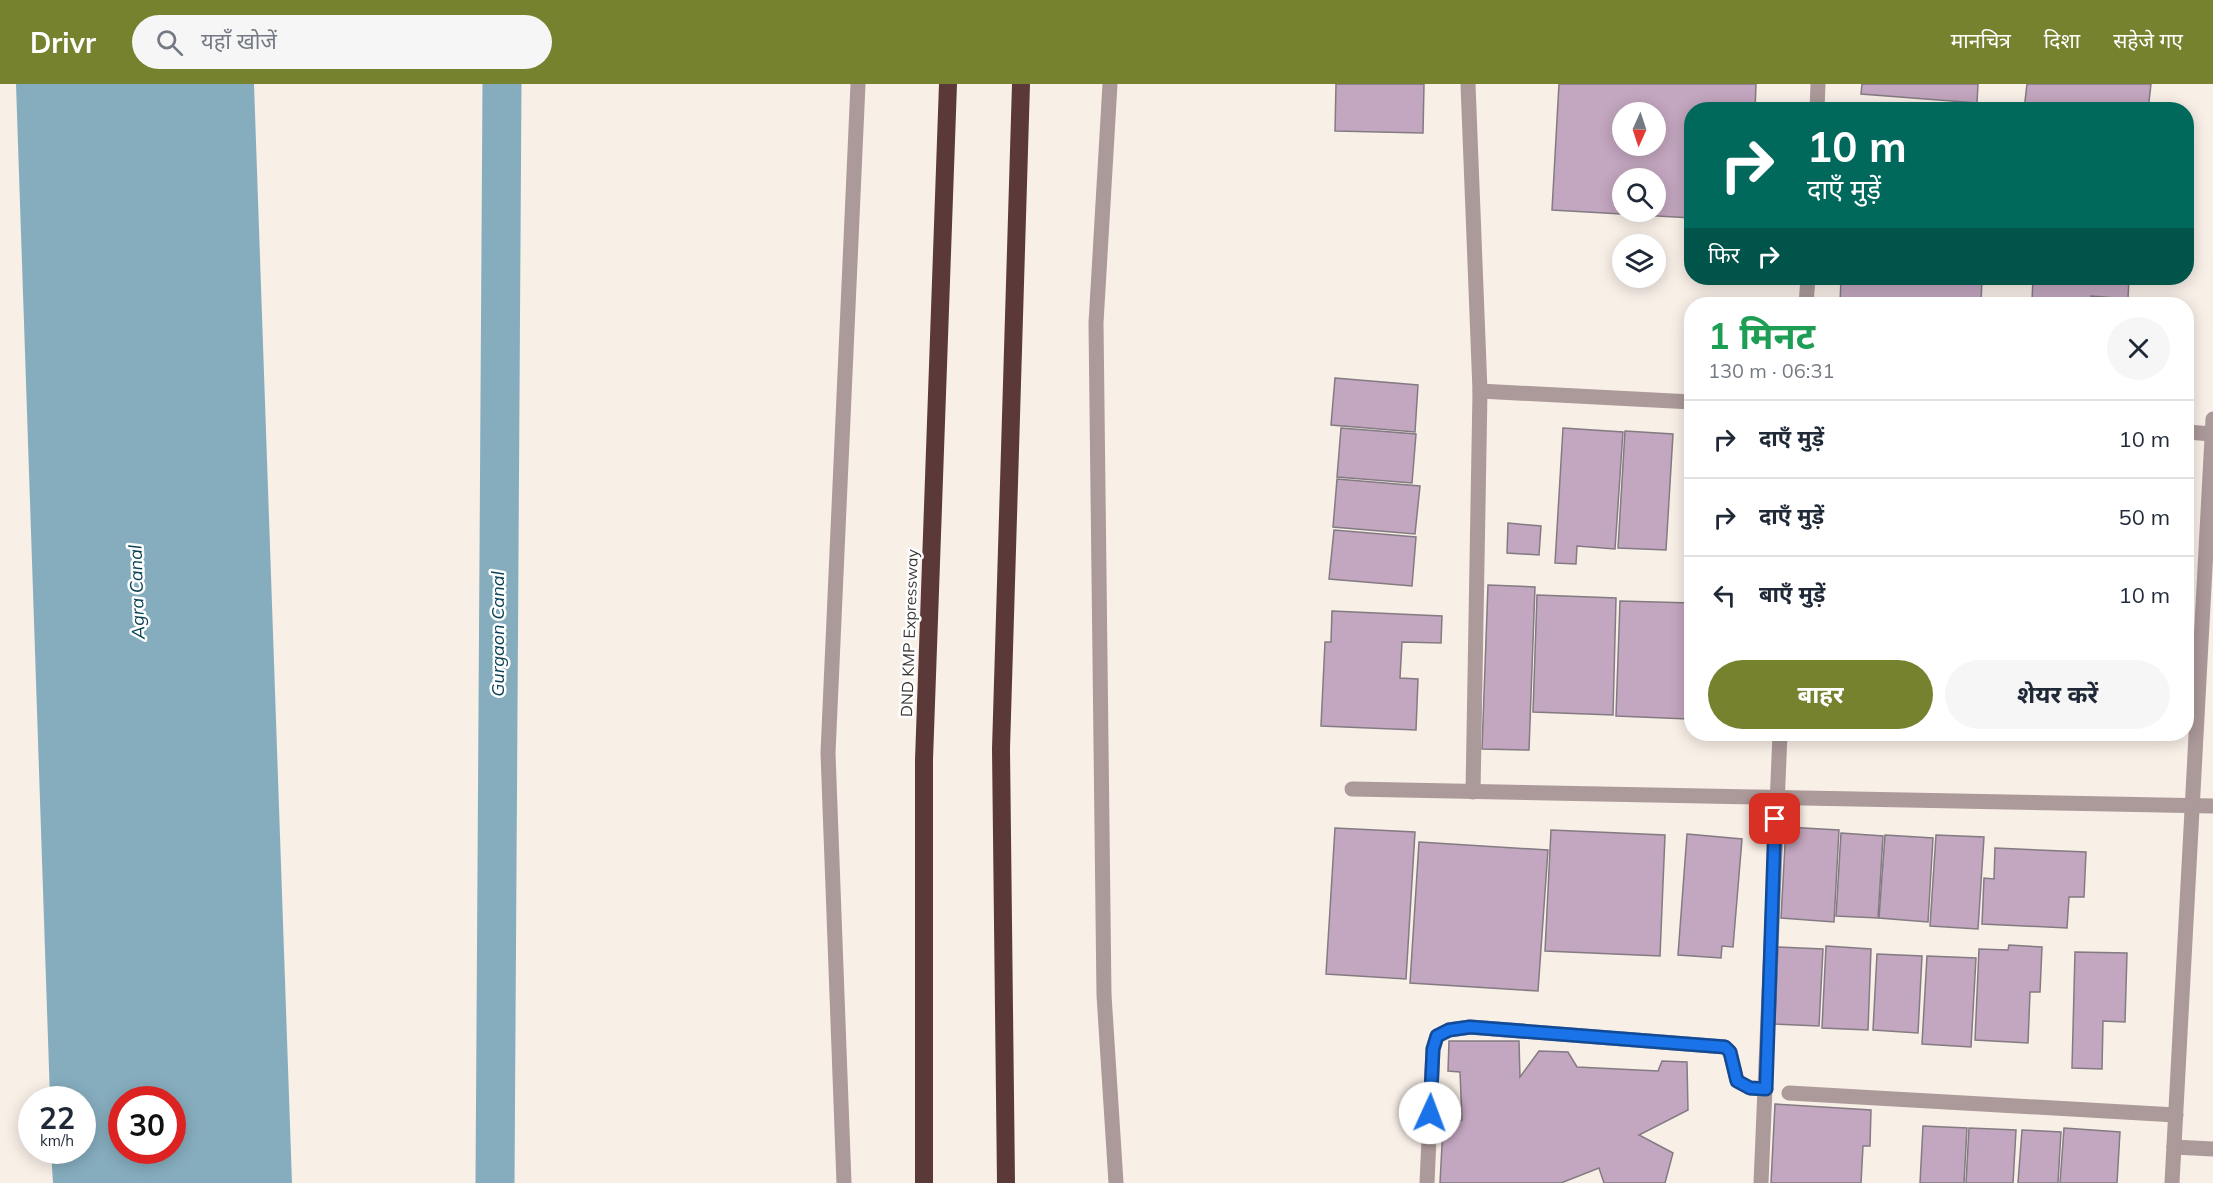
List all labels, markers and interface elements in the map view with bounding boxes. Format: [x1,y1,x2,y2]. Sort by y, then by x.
search box [132,15,552,69]
text: Drivr [30,25,96,60]
icon: search [153,26,186,59]
text: यहाँ खोजें [201,27,277,55]
text: मानचित्र [1951,27,2011,53]
text: दिशा [2044,27,2080,53]
text: सहेजे गए [2113,27,2183,53]
north arrow [1612,102,1666,156]
map controls [1612,102,1666,288]
text: 10 m [1807,120,1907,173]
icon: right [1708,126,1786,204]
button: search [1612,168,1666,222]
text: दाएँ मुड़ें [1807,172,1881,206]
button: layers [1612,234,1666,288]
icon: right [1752,240,1785,273]
text: फिर [1708,241,1740,269]
text: 1 मिनट [1708,313,1815,358]
button: close [2107,317,2170,380]
text: 130 m · 06:31 [1708,358,1834,383]
icon: right [1708,423,1741,456]
text: दाएँ मुड़ें [1759,424,1824,452]
text: 10 m [2119,425,2170,453]
icon: right [1708,501,1741,534]
text: दाएँ मुड़ें [1759,502,1824,530]
text: 50 m [2119,503,2170,531]
water label: Agra Canal [123,544,150,641]
street label: DND KMP Expressway [896,548,922,717]
water label: Gurgaon Canal [486,570,509,697]
icon: left [1708,579,1741,612]
text: बाएँ मुड़ें [1759,580,1825,608]
text: 10 m [2119,581,2170,609]
button: बाहर [1708,660,1933,729]
button: शेयर करें [1945,660,2170,729]
pin [1749,793,1800,844]
icon: arrive [1758,802,1791,835]
position arrow [1398,1081,1462,1145]
speed limit sign: 30 [108,1086,186,1164]
text: 22 [39,1099,75,1137]
text: km/h [40,1131,74,1150]

